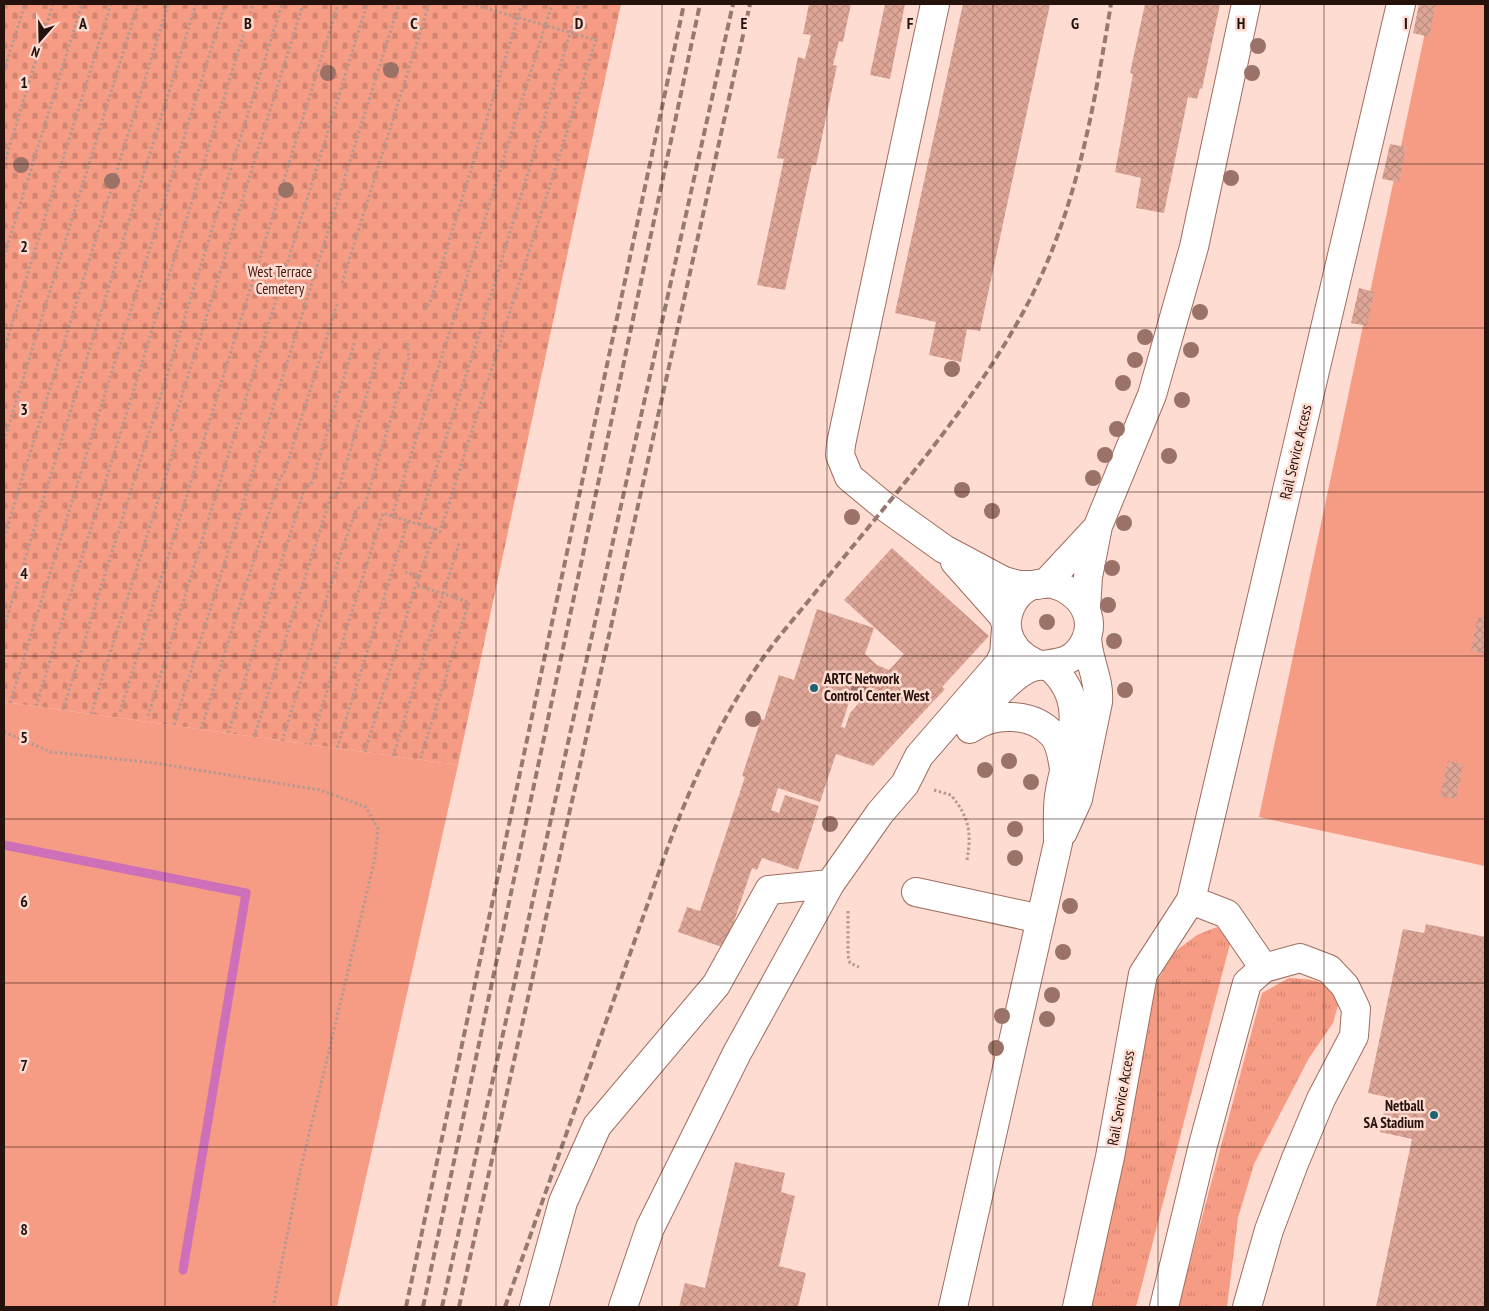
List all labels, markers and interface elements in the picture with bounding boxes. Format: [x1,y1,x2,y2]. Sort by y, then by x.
text: A [78,13,88,33]
text: B [244,13,252,33]
text: C [410,13,418,33]
text: D [575,13,584,33]
text: E [741,13,748,33]
text: F [907,13,914,33]
text: G [1071,13,1079,33]
text: H [1237,13,1245,33]
text: I [1404,13,1408,33]
north arrow [15,15,65,65]
text: N [29,42,42,62]
text: 1 [20,72,28,92]
text: 2 [20,236,28,256]
park label: West Terrace Cemetery [248,262,312,298]
text: 3 [20,399,28,419]
street label: Rail Service Access [1275,403,1316,501]
text: 4 [20,563,28,583]
place label: ARTC Network Control Center West [823,669,930,705]
marker: ARTC Network Control Center West [808,682,820,694]
text: 5 [20,727,28,747]
text: 6 [20,891,28,911]
street label: Rail Service Access [1103,1049,1138,1147]
text: 7 [20,1055,28,1075]
place label: Netball SA Stadium [1364,1096,1424,1132]
marker: Netball SA Stadium [1428,1109,1440,1121]
text: 8 [20,1219,28,1239]

